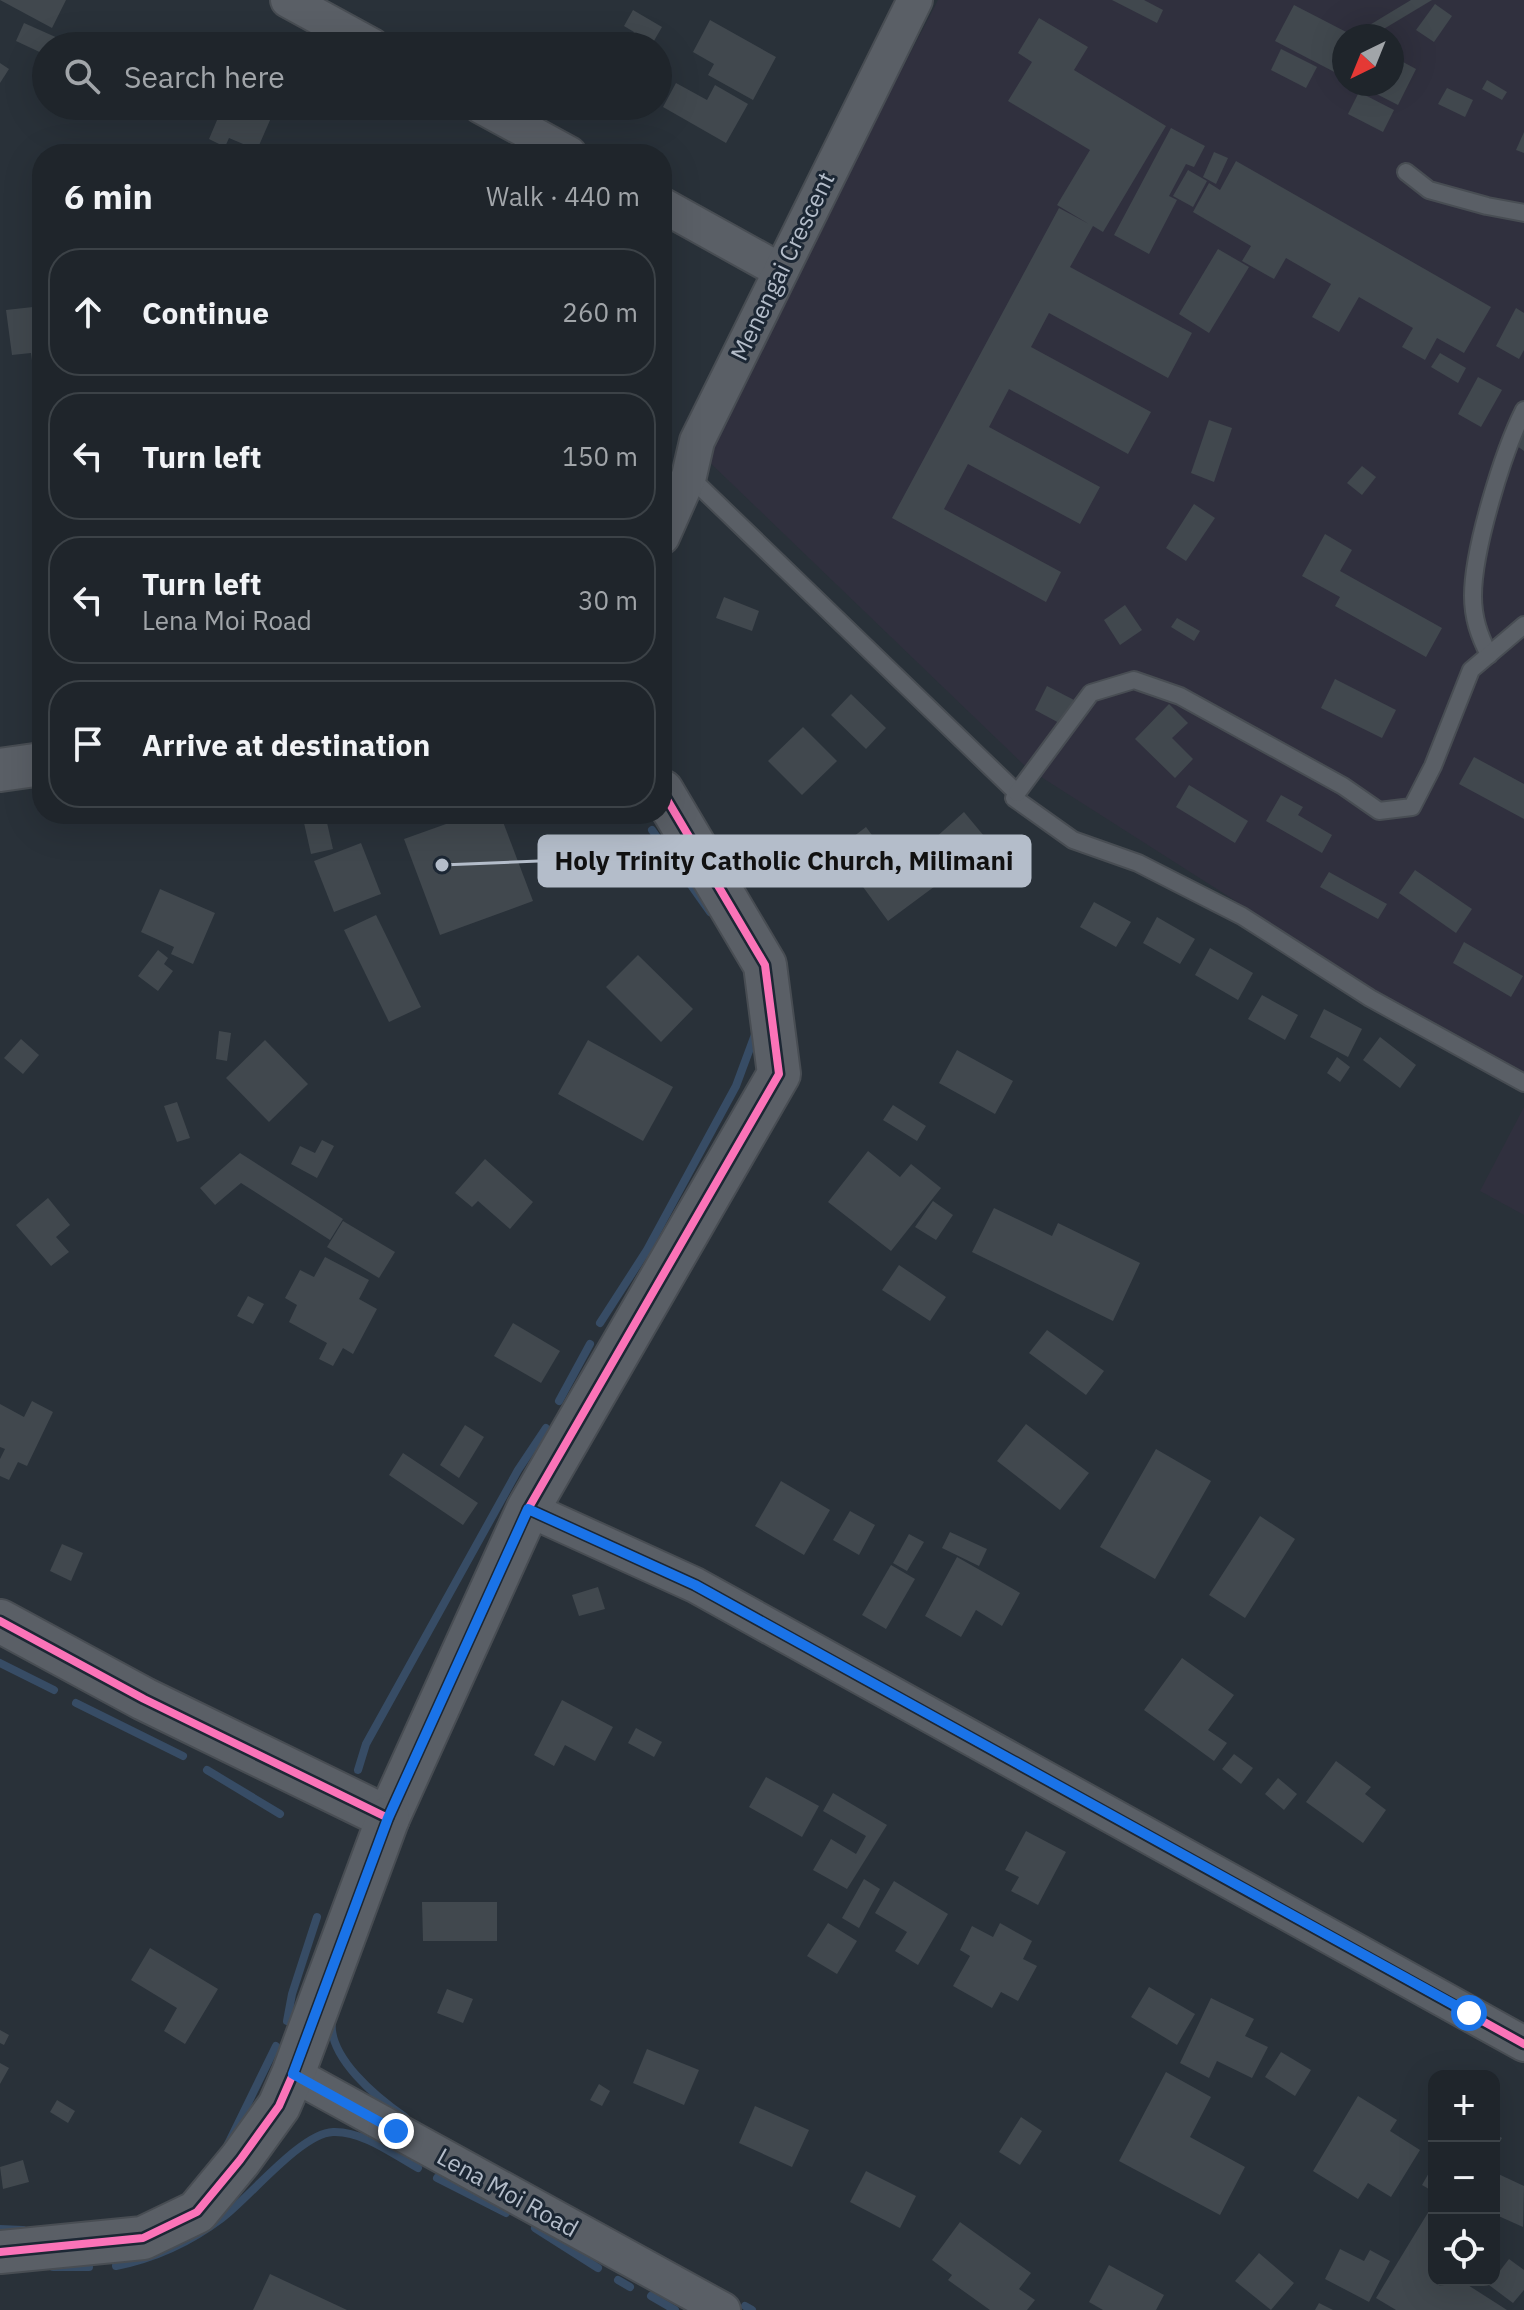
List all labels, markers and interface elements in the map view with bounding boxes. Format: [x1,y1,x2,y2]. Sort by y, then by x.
north arrow [1332,24,1404,96]
search box [32,32,672,120]
icon: search [60,54,104,98]
text: Search here [124,57,285,96]
street label: Menengai Crescent [723,166,841,366]
text: 6 min [64,174,153,218]
text: Walk · 440 m [486,179,640,213]
icon: ahead [66,290,110,334]
text: Continue [142,293,269,332]
text: 260 m [562,295,638,329]
icon: left [66,434,110,478]
text: Turn left [142,437,261,476]
text: 150 m [562,439,638,473]
text: Turn left [142,564,261,603]
icon: left [66,578,110,622]
text: 30 m [578,583,638,617]
text: Lena Moi Road [142,603,312,637]
icon: arrive [66,722,110,766]
text: Arrive at destination [142,725,430,764]
callout: Holy Trinity Catholic Church, Milimani [539,836,1030,886]
text: Holy Trinity Catholic Church, Milimani [554,843,1014,877]
route start [1451,1995,1487,2031]
map controls [1428,2070,1500,2286]
button: + [1428,2070,1500,2142]
route end [378,2113,414,2149]
street label: Lena Moi Road [432,2140,584,2244]
button: − [1428,2142,1500,2214]
button: locate [1428,2214,1500,2286]

